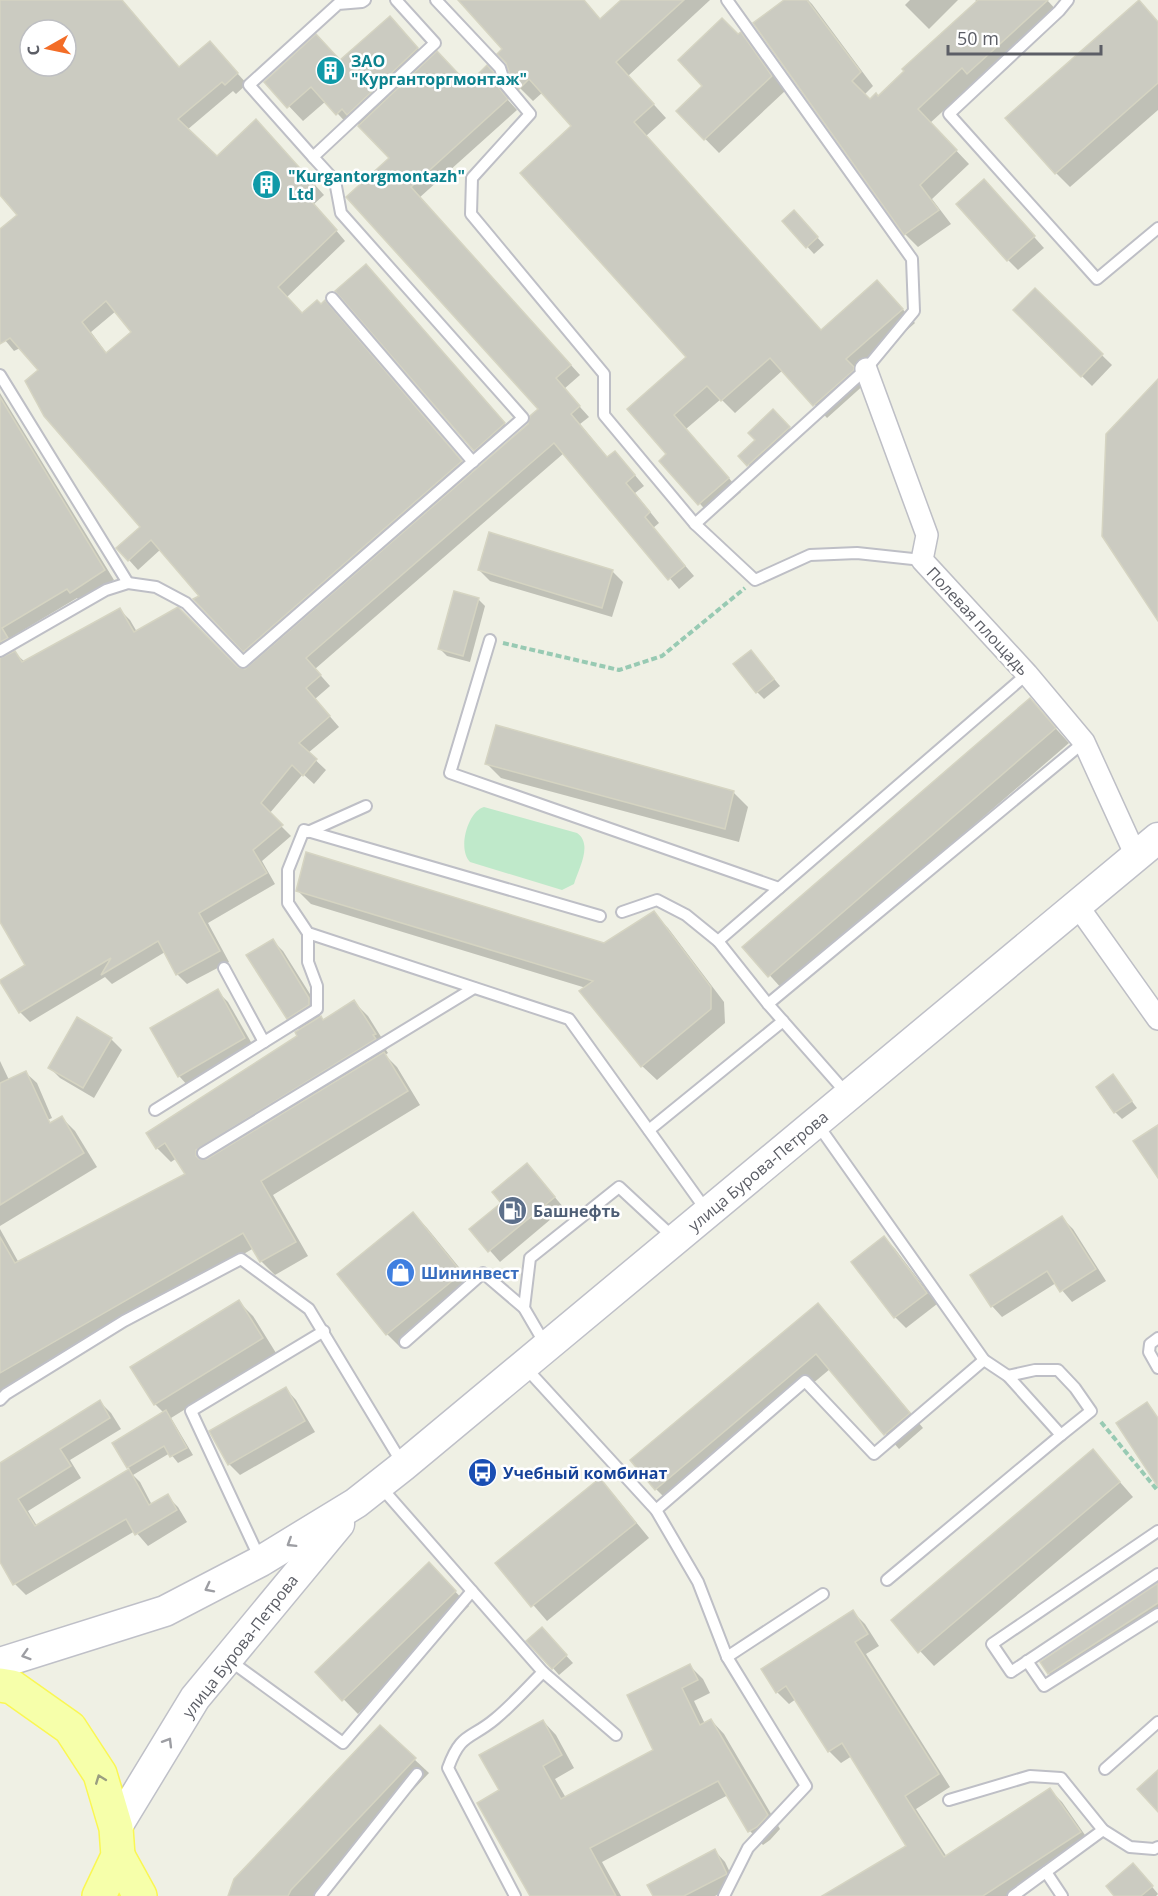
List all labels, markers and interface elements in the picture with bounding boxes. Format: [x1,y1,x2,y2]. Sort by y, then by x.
north arrow [18,18,78,78]
scale bar [948,18,1101,56]
text: 50 m [957,26,999,50]
text: С [22,44,45,57]
place label: ЗАО "Курганторгмонтаж" [351,50,527,90]
building icon: ЗАО "Курганторгмонтаж" [314,54,346,86]
place label: "Kurgantorgmontazh" Ltd [288,165,465,205]
building icon: "Kurgantorgmontazh" Ltd [251,169,283,201]
street label: Полевая площадь [922,562,1034,680]
street label: улица Бурова-Петрова [683,1106,833,1236]
fuel station icon: Башнефть [496,1195,528,1227]
place label: Башнефть [533,1200,620,1222]
shop icon: Шининвест [384,1257,416,1289]
place label: Шининвест [421,1262,519,1284]
bus stop icon: Учебный комбинат [466,1457,498,1489]
place label: Учебный комбинат [503,1462,667,1484]
one-way arrow [287,1536,297,1548]
street label: улица Бурова-Петрова [177,1570,303,1722]
one-way arrow [205,1581,216,1592]
one-way arrow [21,1647,32,1660]
one-way arrow [161,1738,172,1748]
one-way arrow [95,1774,108,1785]

